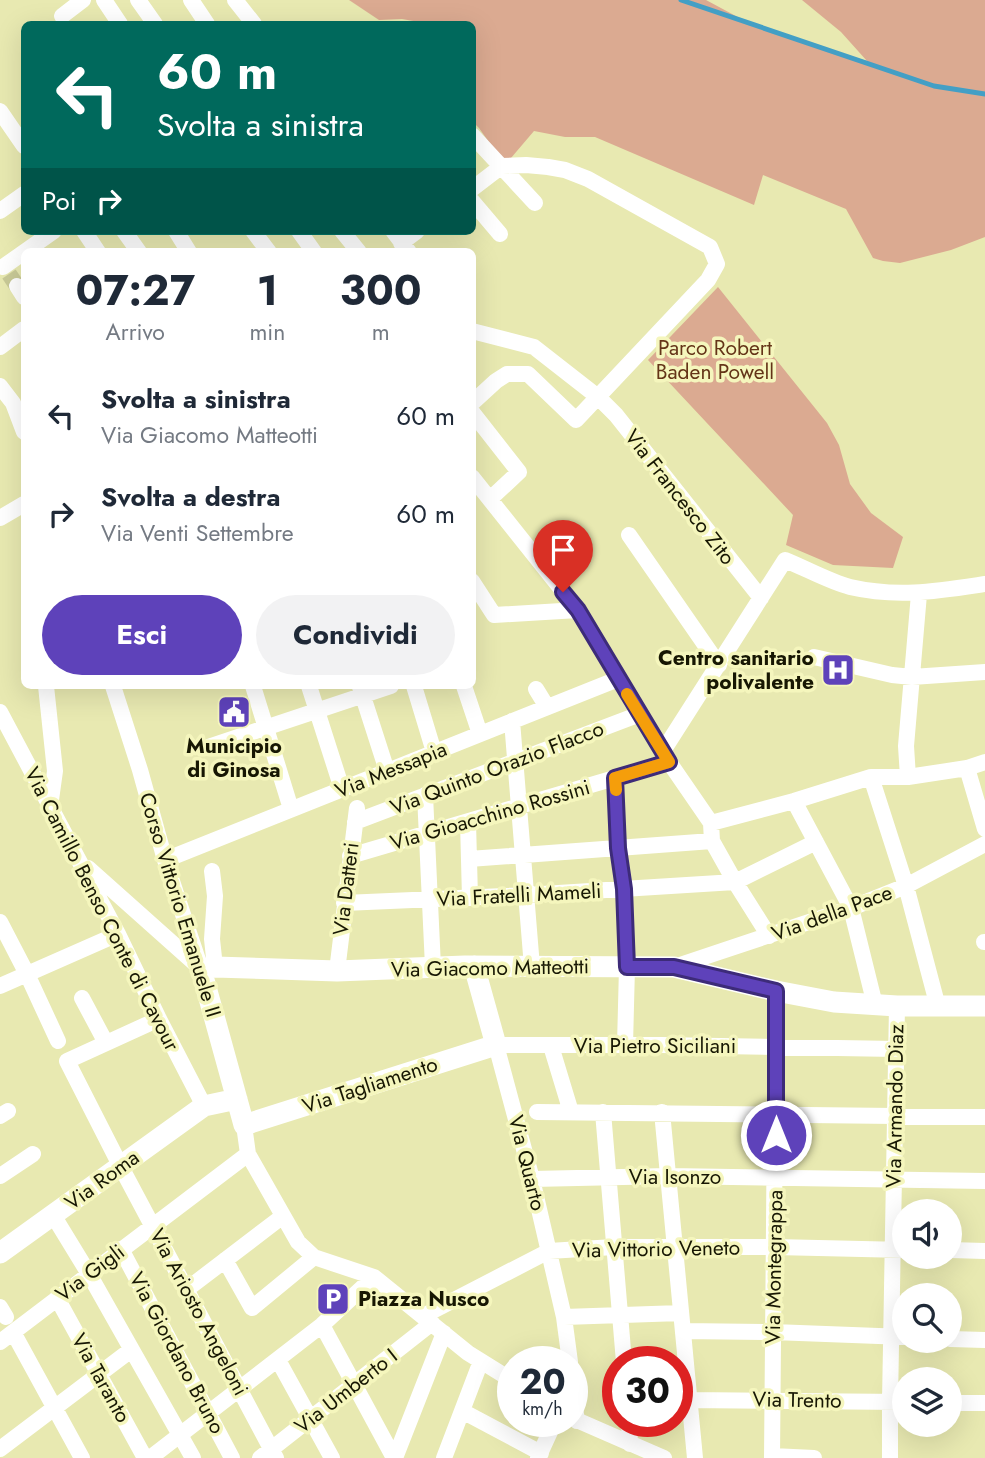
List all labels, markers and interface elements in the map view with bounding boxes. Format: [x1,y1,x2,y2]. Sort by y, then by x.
text: 60 m [157,37,277,107]
icon: left [42,49,133,140]
text: Svolta a sinistra [157,102,364,148]
text: Poi [42,182,76,220]
icon: right [90,182,128,220]
text: 07:27 [75,260,195,321]
text: 1 [257,260,278,321]
text: 300 [340,260,422,321]
text: Arrivo [106,315,165,349]
text: min [249,315,285,349]
text: m [372,315,390,349]
park label: Parco Robert Baden Powell [656,333,774,387]
text: Svolta a sinistra [101,380,291,418]
icon: left [42,397,80,435]
text: 60 m [396,397,455,435]
text: Via Giacomo Matteotti [101,418,318,452]
street label: Via Francesco Zito [617,423,743,571]
text: Svolta a destra [101,478,281,516]
icon: right [42,495,80,533]
text: 60 m [396,495,455,533]
text: Via Venti Settembre [101,516,294,550]
pin [533,520,593,592]
icon: arrive [544,531,582,569]
button: Esci [42,595,242,675]
button: Condividi [256,595,455,675]
place label: Centro sanitario polivalente [658,643,814,697]
hospital icon: Centro sanitario polivalente [819,651,857,689]
public building icon: Municipio di Ginosa [215,693,253,731]
street label: Via Quinto Orazio Flacco [386,713,608,823]
place label: Municipio di Ginosa [186,731,282,785]
street label: Via Messapia [331,734,451,806]
street label: Via Camillo Benso Conte di Cavour [17,762,187,1057]
street label: Via Gioacchino Rossini [387,772,593,858]
street label: Corso Vittorio Emanuele II [131,789,229,1021]
street label: Via Datteri [325,841,367,937]
street label: Via Fratelli Mameli [436,876,602,914]
street label: Via della Pace [767,877,897,949]
street label: Via Giacomo Matteotti [391,951,589,985]
street label: Via Armando Diaz [879,1024,911,1188]
street label: Via Pietro Siciliani [574,1031,736,1061]
street label: Via Tagliamento [299,1049,441,1121]
position arrow [739,1098,813,1172]
street label: Via Quarto [501,1112,553,1214]
street label: Via Roma [59,1143,145,1217]
street label: Via Isonzo [629,1162,721,1192]
street label: Via Montegrappa [758,1190,790,1344]
map controls [892,1199,962,1437]
button: sound [892,1199,962,1269]
street label: Via Ariosto Angeloni [142,1223,256,1401]
street label: Via Vittorio Veneto [572,1233,740,1265]
street label: Via Gigli [49,1237,131,1309]
street label: Via Giordano Bruno [122,1267,232,1439]
parking icon: Piazza Nusco [314,1280,352,1318]
button: search [892,1283,962,1353]
place label: Piazza Nusco [358,1284,489,1314]
street label: Via Taranto [64,1328,138,1428]
street label: Via Umberto I [288,1341,404,1441]
speed limit sign: 30 [602,1346,693,1437]
text: 20 [519,1357,566,1407]
button: layers [892,1367,962,1437]
street label: Via Trento [752,1384,842,1416]
text: km/h [522,1396,563,1422]

